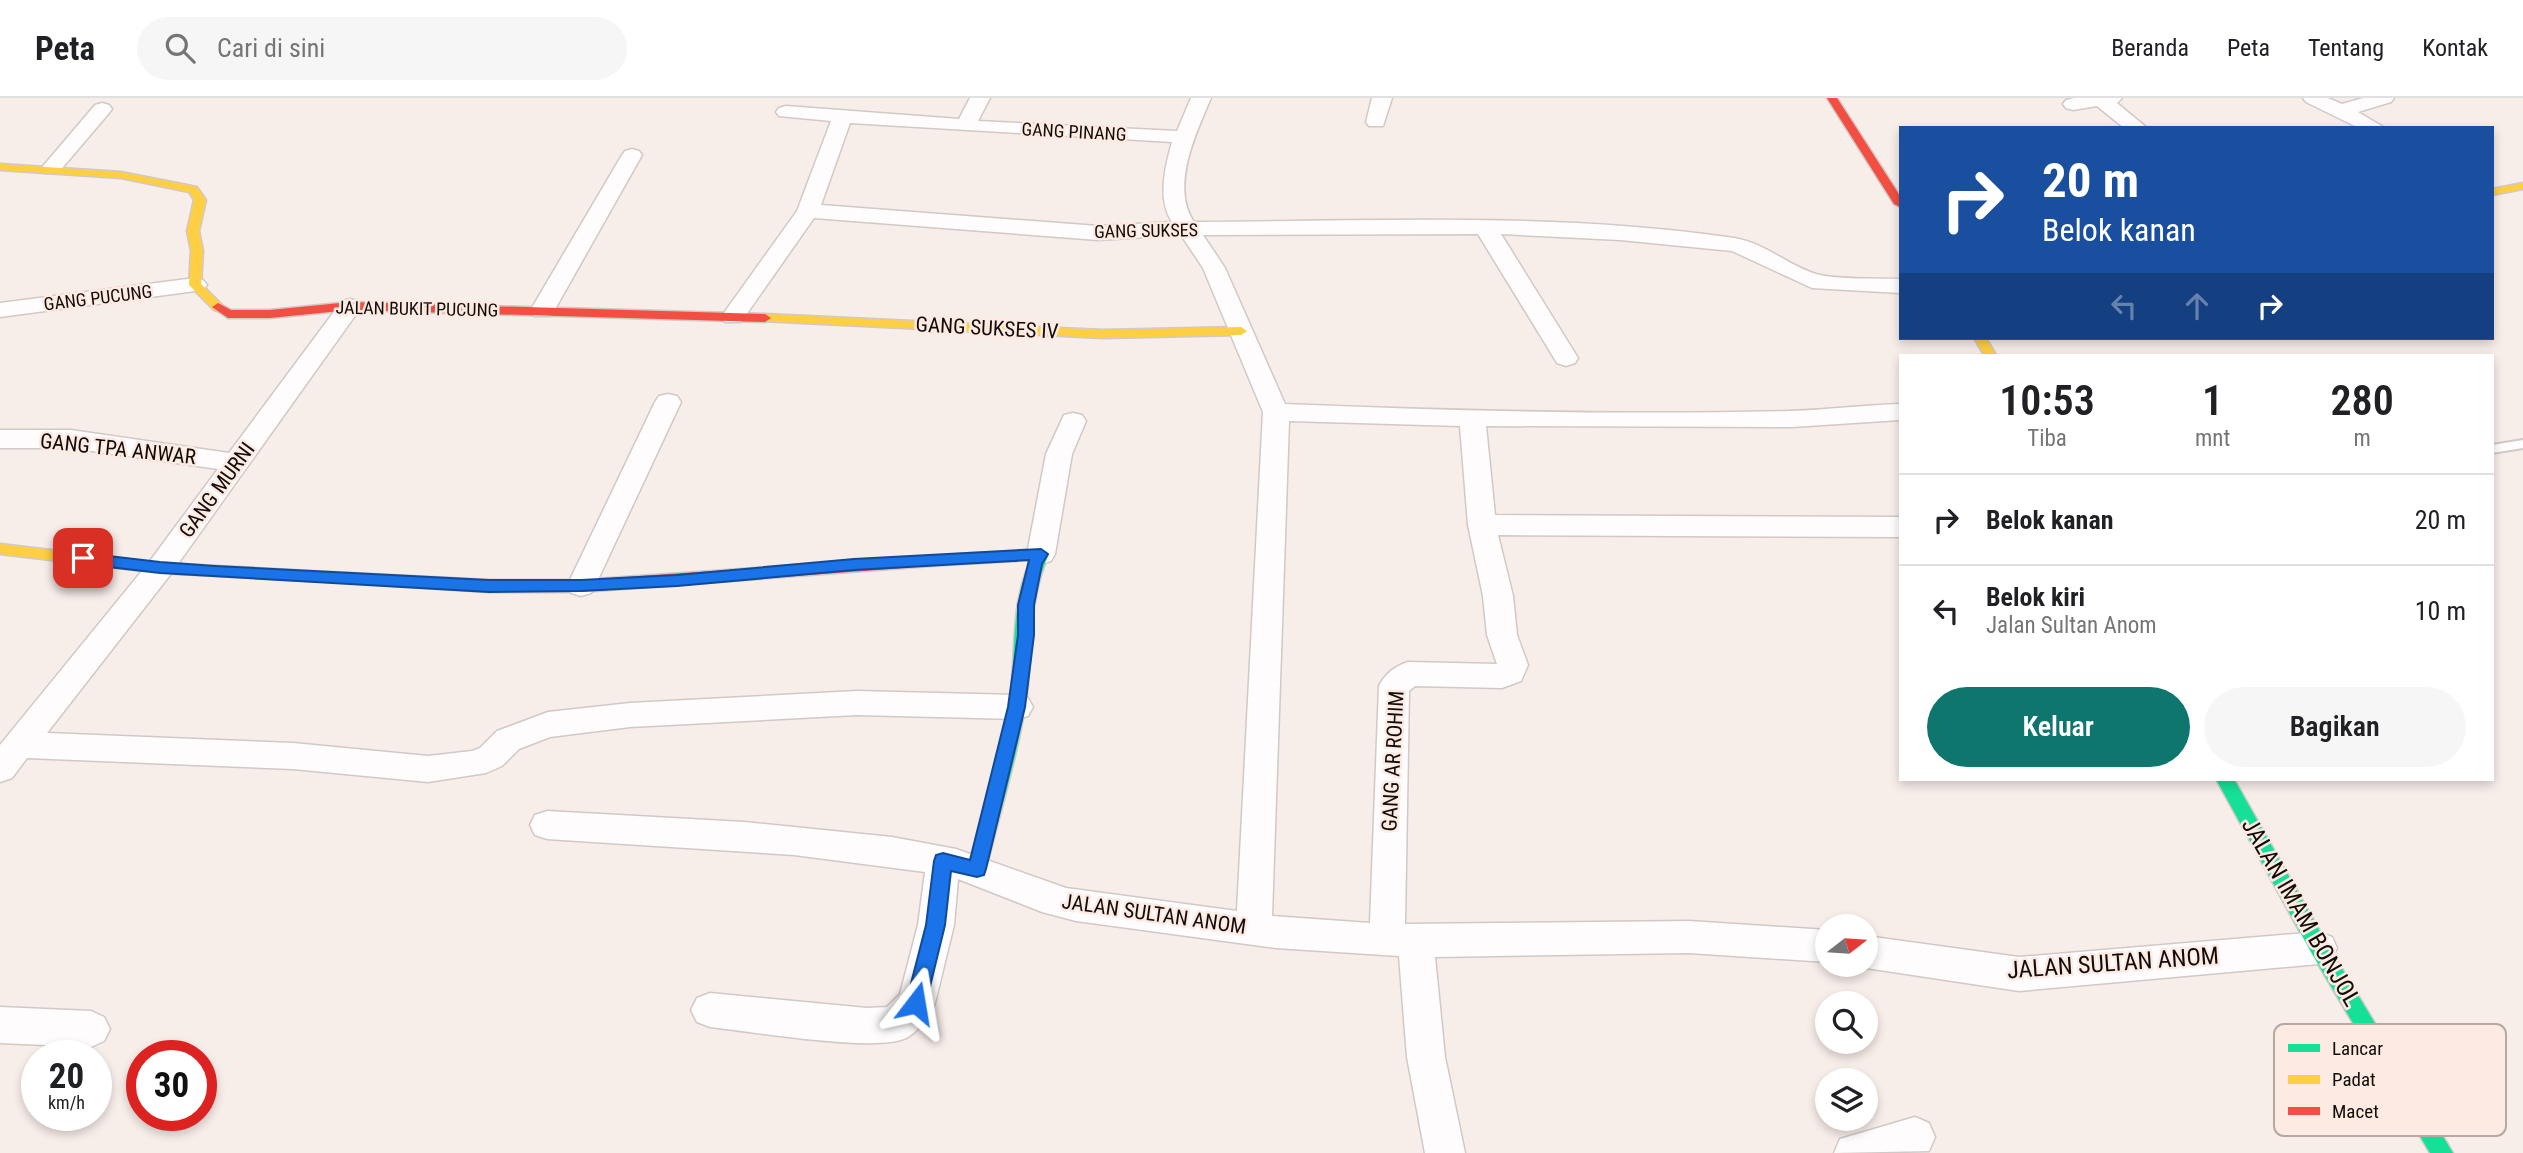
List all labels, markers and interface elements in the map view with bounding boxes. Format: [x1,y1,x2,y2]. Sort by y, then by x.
search box [137,17,627,80]
text: Peta [35,29,95,68]
icon: search [161,29,199,67]
text: Cari di sini [217,33,325,63]
text: Beranda [2111,34,2189,62]
text: Peta [2227,34,2270,62]
text: Tentang [2308,34,2384,62]
text: Kontak [2422,34,2488,62]
street label: GANG PINANG [1021,118,1127,145]
text: 20 m [2042,152,2139,209]
icon: right [1927,154,2018,245]
text: Belok kanan [2042,211,2196,249]
street label: GANG SUKSES [1094,219,1198,242]
street label: GANG PUCUNG [43,280,153,315]
icon: left [2105,287,2143,325]
icon: ahead [2178,287,2216,325]
icon: right [2251,287,2289,325]
street label: JALAN BUKIT PUCUNG [336,297,498,320]
street label: GANG SUKSES IV [915,312,1059,344]
text: 10:53 [1999,376,2095,425]
text: 1 [2202,376,2223,425]
text: 280 [2330,376,2394,425]
text: Tiba [2027,425,2067,452]
text: mnt [2195,425,2230,452]
text: m [2353,425,2371,452]
street label: GANG TPA ANWAR [39,429,197,469]
street label: GANG MURNI [174,438,260,542]
icon: right [1927,501,1965,539]
text: Belok kanan [1986,505,2113,535]
text: 20 m [2415,505,2466,535]
pin [53,528,113,588]
icon: arrive [64,539,102,577]
text: Belok kiri [1986,582,2085,612]
icon: left [1927,592,1965,630]
text: 10 m [2415,596,2466,626]
text: Jalan Sultan Anom [1986,612,2157,639]
button: Keluar [1927,687,2190,767]
button: Bagikan [2204,687,2466,767]
street label: GANG AR ROHIM [1377,690,1409,832]
street label: JALAN IMAM BONJOL [2236,813,2366,1011]
street label: JALAN SULTAN ANOM [1060,889,1248,939]
north arrow [1815,914,1878,976]
map controls [1815,914,1878,1131]
street label: JALAN SULTAN ANOM [2006,942,2220,984]
position arrow [879,966,953,1040]
button: search [1815,991,1878,1054]
legend [2274,1024,2506,1136]
text: Lancar [2332,1037,2383,1060]
speed limit sign: 30 [126,1040,217,1131]
text: 20 [49,1056,84,1097]
button: layers [1815,1068,1878,1131]
text: Padat [2332,1068,2376,1091]
text: km/h [48,1092,85,1113]
text: Macet [2332,1100,2379,1123]

